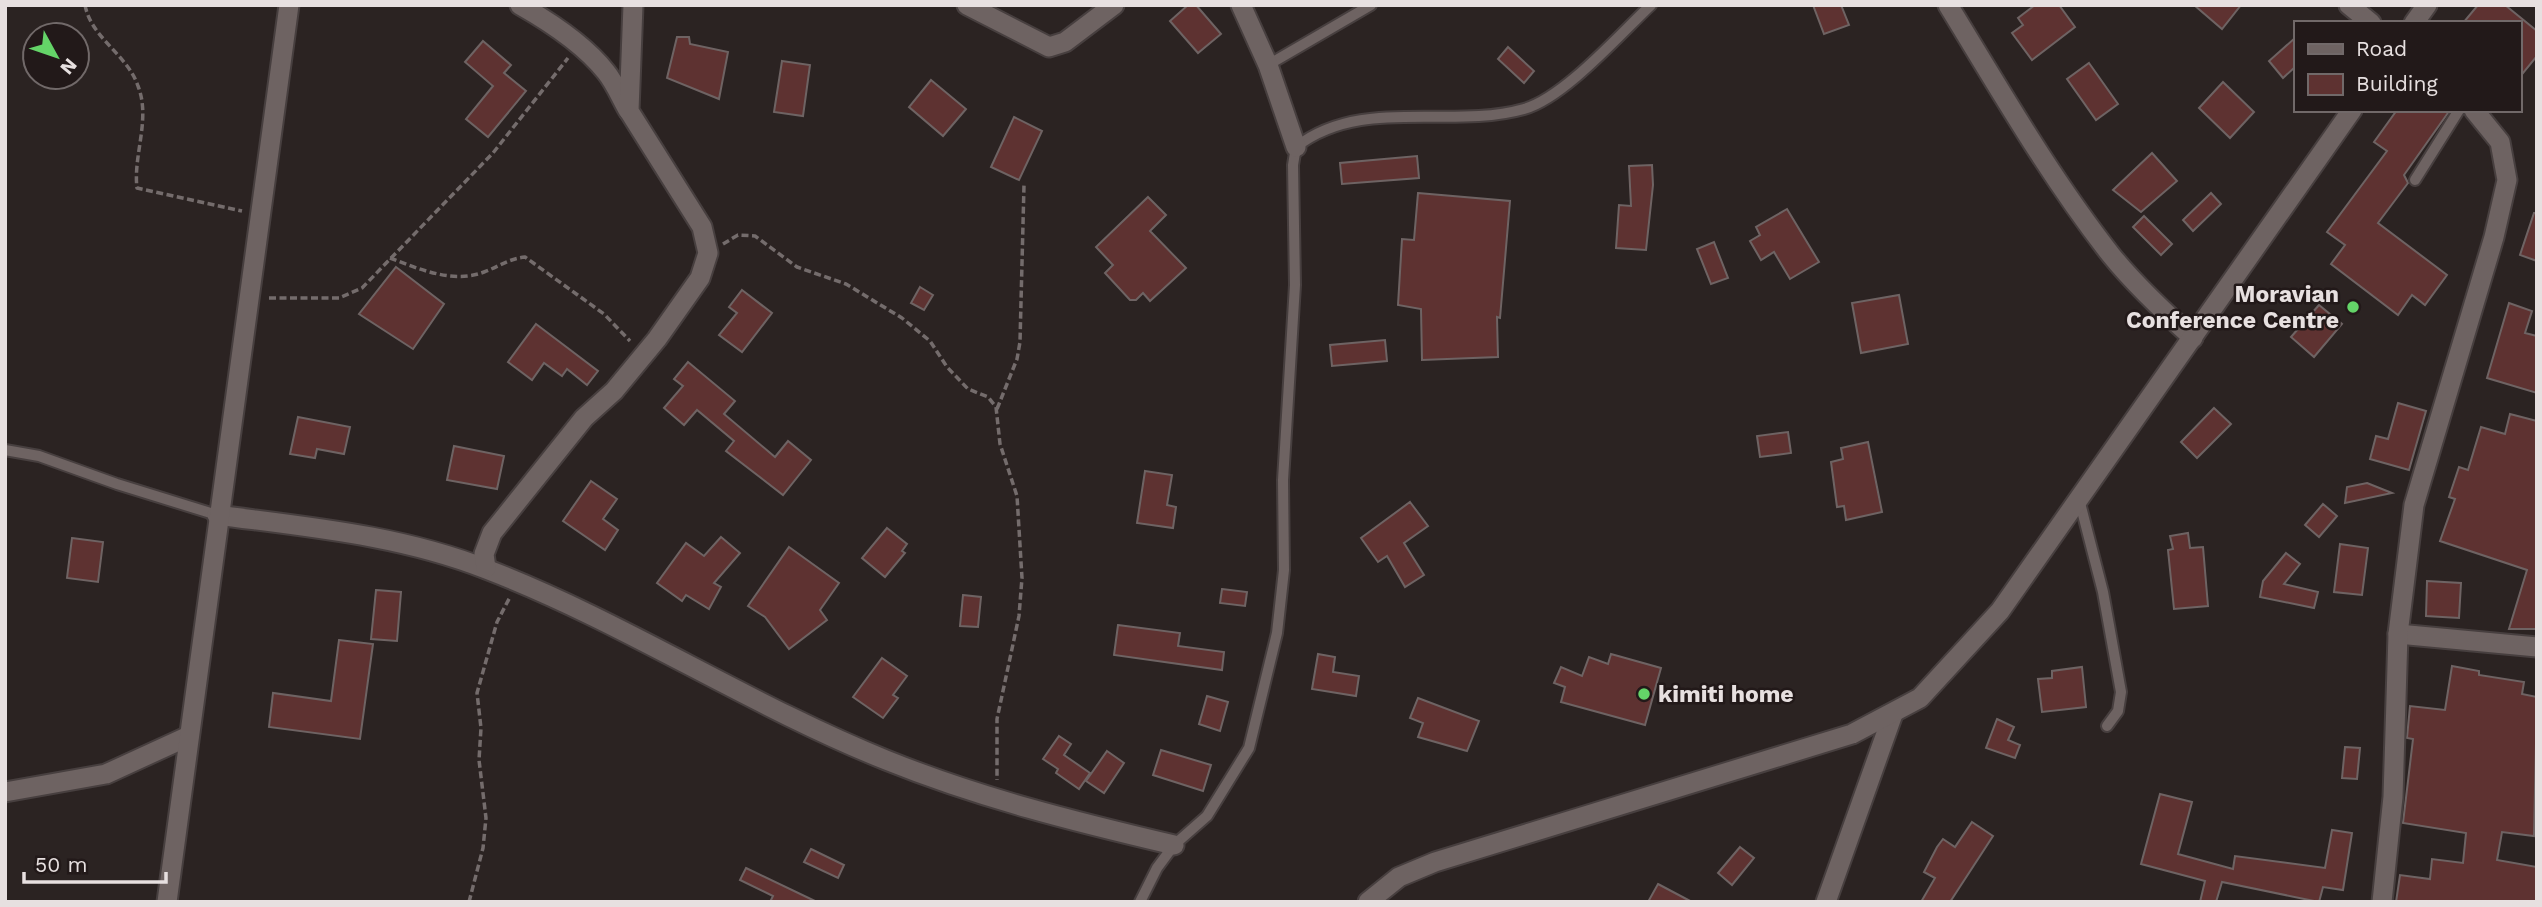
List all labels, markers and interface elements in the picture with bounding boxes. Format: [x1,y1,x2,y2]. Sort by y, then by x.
north arrow [21,21,91,91]
legend [2294,21,2521,112]
text: Road [2356,36,2407,61]
text: N [55,54,82,79]
text: Building [2356,71,2438,96]
place label: Moravian Conference Centre [2126,281,2339,334]
marker: Moravian Conference Centre [2345,299,2361,315]
place label: kimiti home [1658,681,1794,708]
marker: kimiti home [1636,686,1652,702]
scale bar [24,841,166,885]
text: 50 m [35,852,87,877]

